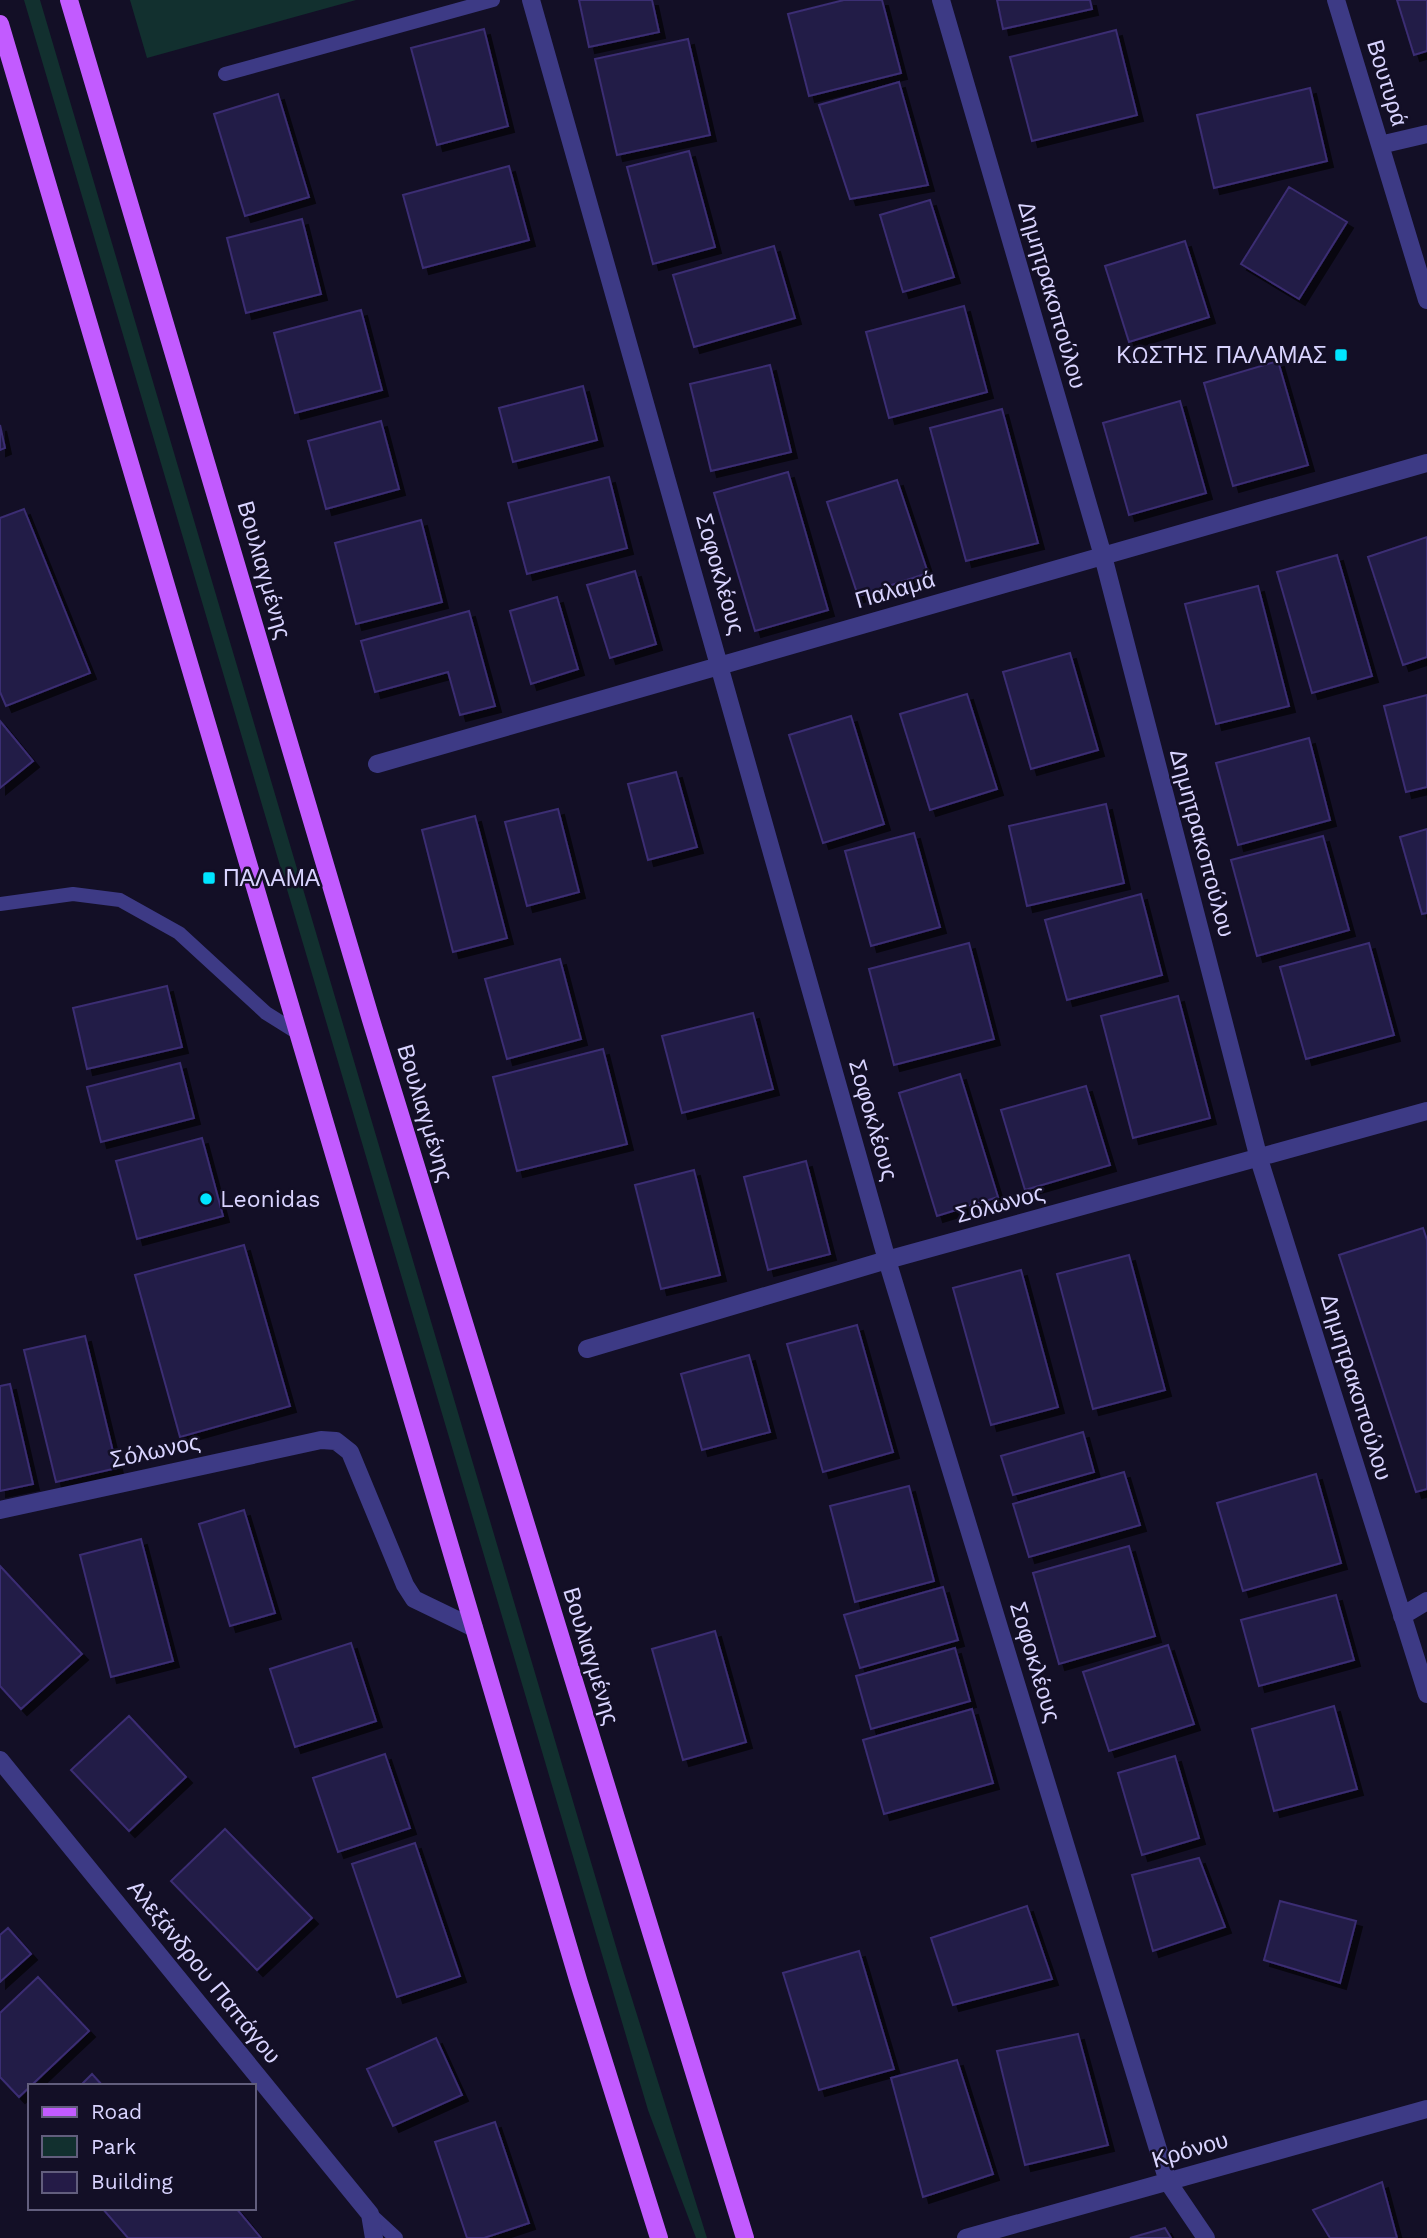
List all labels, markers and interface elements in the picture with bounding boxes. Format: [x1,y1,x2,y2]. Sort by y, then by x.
street label: Βουτυρά [1361,37,1413,129]
street label: Δημητρακοπούλου [1012,198,1092,392]
place label: ΚΩΣΤΗΣ ΠΑΛΑΜΑΣ [1116,342,1327,369]
marker: ΚΩΣΤΗΣ ΠΑΛΑΜΑΣ [1333,347,1349,363]
street label: Βουλιαγμένης [231,498,297,642]
street label: Σοφοκλέους [690,510,750,638]
street label: Παλαμά [852,566,938,614]
street label: Δημητρακοπούλου [1164,746,1240,940]
place label: ΠΑΛΑΜΑ [223,865,321,892]
marker: ΠΑΛΑΜΑ [201,870,217,886]
street label: Βουλιαγμένης [391,1041,459,1185]
street label: Σοφοκλέους [843,1056,903,1184]
street label: Σόλωνος [953,1179,1047,1229]
place label: Leonidas [220,1186,320,1213]
marker: Leonidas [198,1191,214,1207]
street label: Δημητρακοπούλου [1315,1291,1397,1483]
street label: Σόλωνος [108,1428,202,1474]
street label: Βουλιαγμένης [557,1584,625,1728]
street label: Σοφοκλέους [1004,1599,1066,1725]
street label: Αλεξάνδρου Παπάγου [122,1875,286,2069]
legend [28,2084,256,2210]
text: Road [91,2099,142,2124]
street label: Κρόνου [1149,2126,1231,2174]
text: Park [91,2134,136,2159]
text: Building [91,2169,173,2194]

